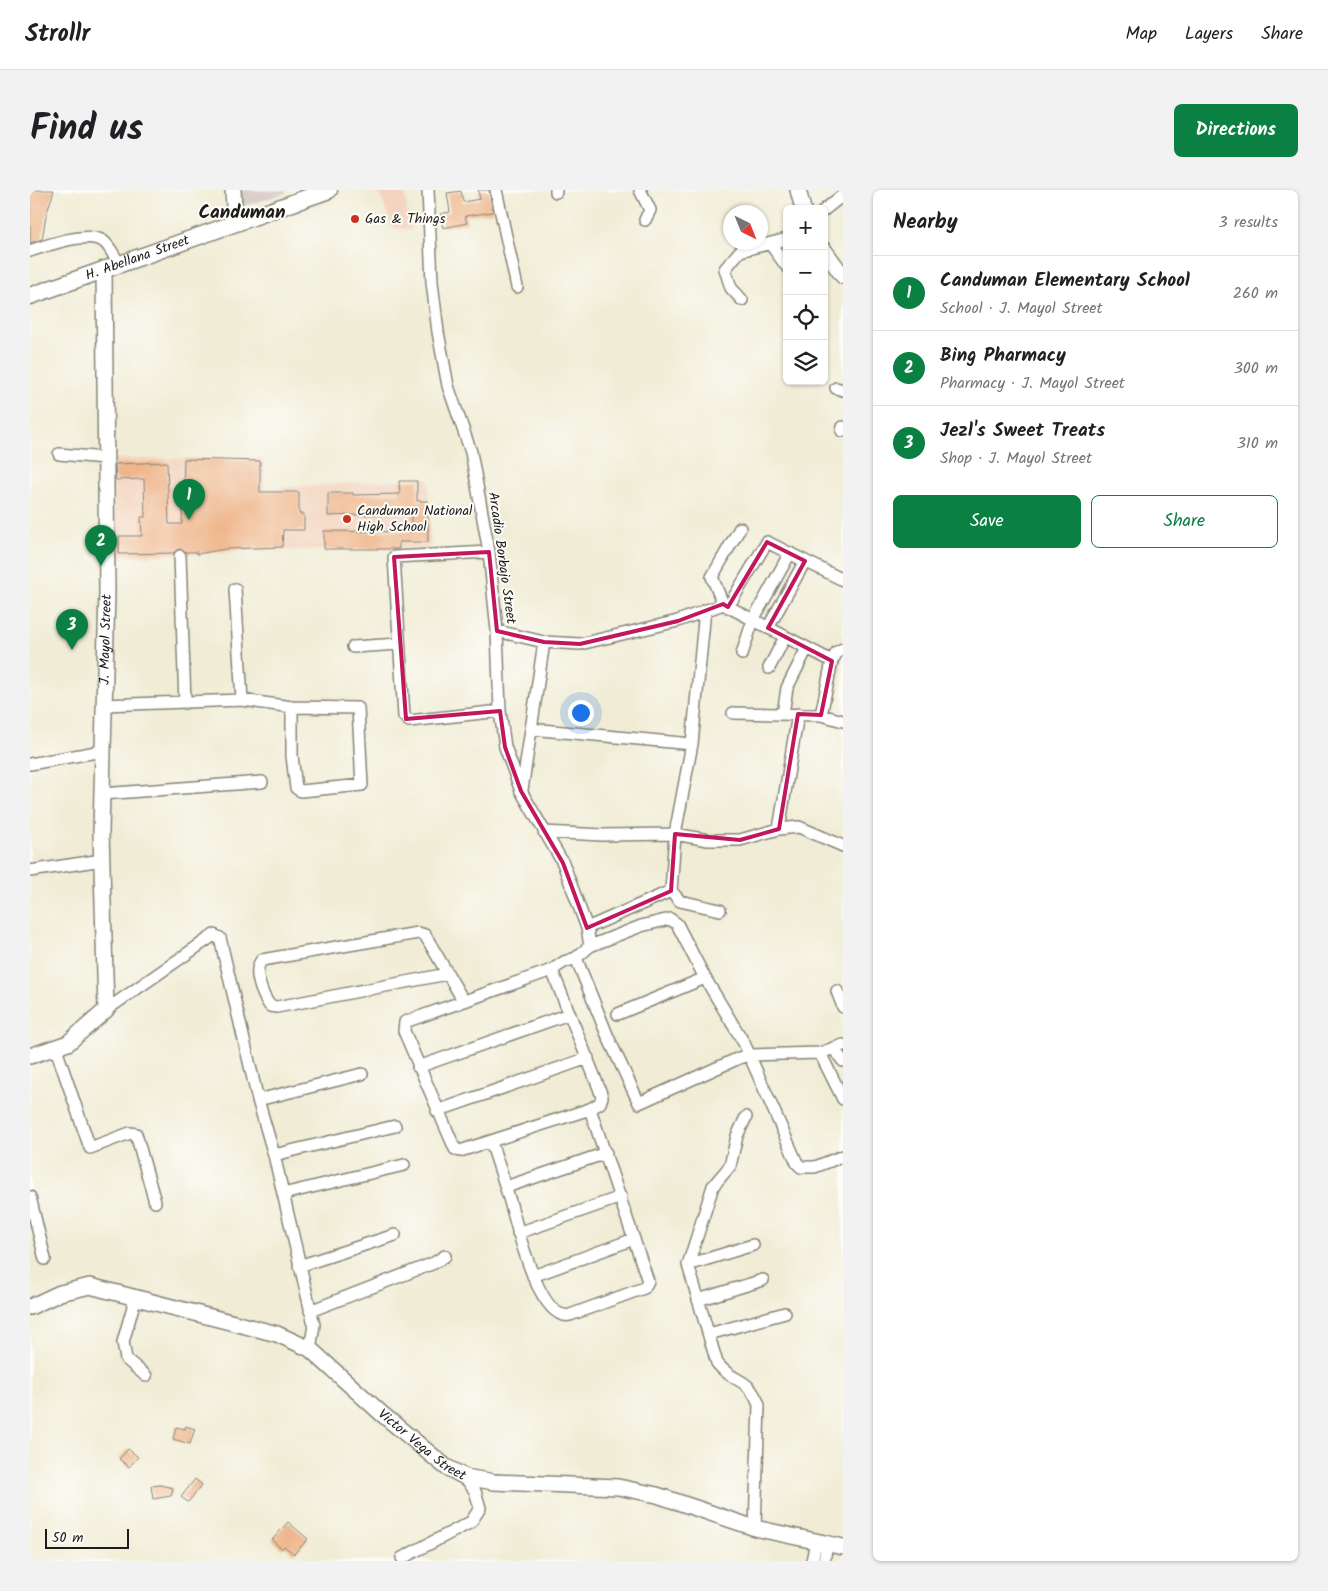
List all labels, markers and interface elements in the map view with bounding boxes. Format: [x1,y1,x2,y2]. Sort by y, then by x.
text: Strollr [25,15,90,54]
text: Map [1126,20,1157,49]
text: Layers [1185,20,1233,49]
text: Share [1261,20,1303,49]
text: Find us [30,102,143,158]
button: Directions [1174,104,1298,157]
district label: Canduman [198,198,286,228]
north arrow [723,205,768,250]
map controls [783,205,828,385]
button: + [783,205,828,250]
text: Nearby [893,206,958,239]
place label: Gas & Things [365,208,446,230]
text: 3 results [1219,210,1278,235]
marker: Gas & Things [349,213,361,225]
street label: H. Abellana Street [82,229,193,287]
button: − [783,250,828,295]
text: Canduman Elementary School [940,266,1190,296]
text: 1 [907,281,911,306]
text: 260 m [1233,281,1278,306]
button: locate [783,295,828,340]
text: School · J. Mayol Street [940,296,1103,321]
button: layers [783,340,828,385]
text: Bing Pharmacy [940,341,1066,371]
text: 2 [904,356,914,381]
text: 300 m [1234,356,1278,381]
text: Pharmacy · J. Mayol Street [940,371,1125,396]
text: Jezl's Sweet Treats [940,416,1105,446]
text: 3 [905,431,913,456]
text: 310 m [1237,431,1278,456]
text: Shop · J. Mayol Street [940,446,1092,471]
pin: 1 [173,479,205,520]
street label: Arcadio Borbajo Street [482,491,522,626]
button: Save [893,495,1081,548]
button: Share [1091,495,1278,548]
place label: Canduman National High School [357,500,473,538]
marker: Canduman National High School [341,513,353,525]
pin: 2 [85,525,117,566]
street label: J. Mayol Street [94,593,118,685]
pin: 3 [56,609,88,650]
your location [568,700,594,726]
street label: Victor Vega Street [373,1404,470,1487]
scale bar [45,1526,129,1549]
text: 50 m [52,1527,83,1549]

